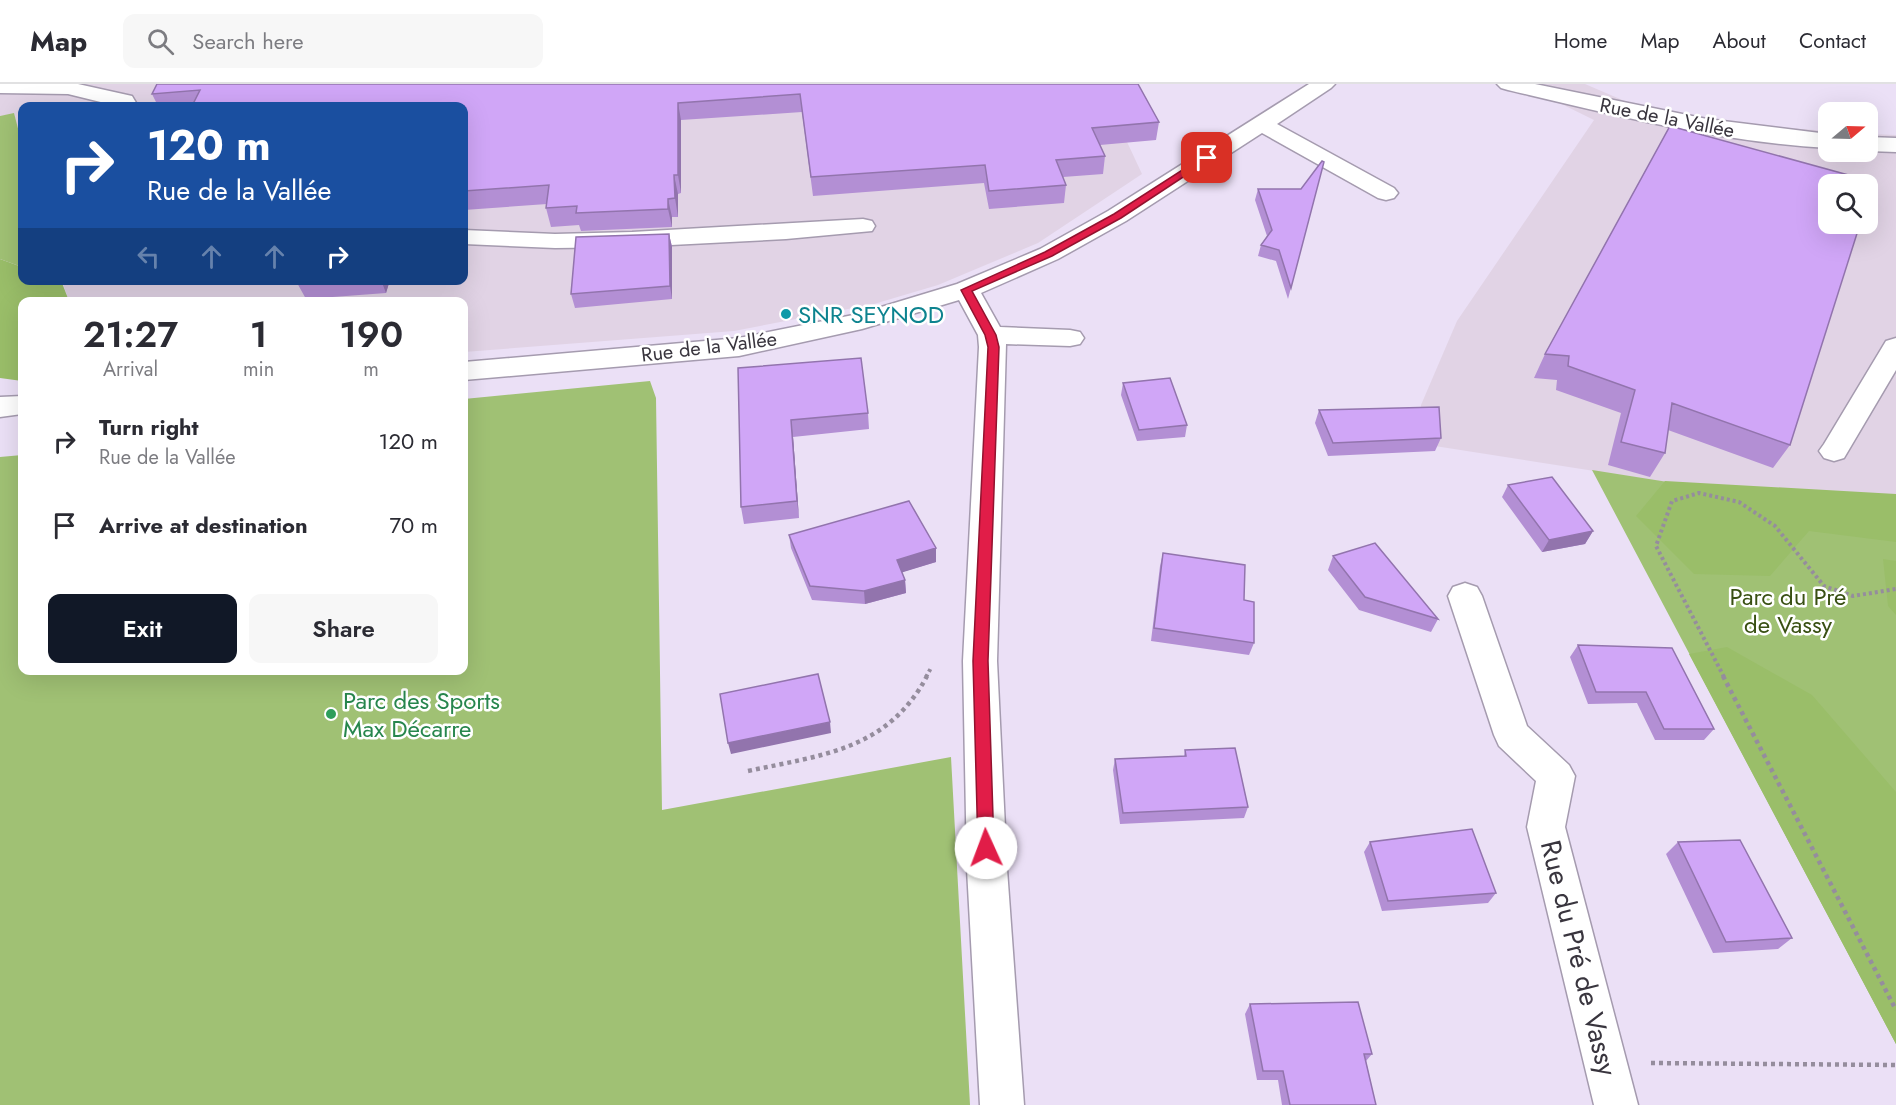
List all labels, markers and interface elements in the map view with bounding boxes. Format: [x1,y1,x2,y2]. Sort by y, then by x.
search box [123,14,543,68]
text: Map [30,21,87,62]
icon: search [144,25,177,58]
text: Search here [192,25,304,57]
text: Home [1554,26,1607,56]
text: Map [1640,26,1680,56]
text: About [1713,26,1766,56]
text: Contact [1799,26,1866,56]
street label: Rue de la Vallée [1597,91,1737,145]
north arrow [1818,102,1878,162]
map controls [1818,102,1878,234]
text: 120 m [147,115,271,176]
icon: right [48,126,126,204]
pin [1181,132,1232,183]
icon: arrive [1190,141,1223,174]
text: Rue de la Vallée [147,171,331,210]
button: search [1818,174,1878,234]
icon: left [132,240,165,273]
icon: ahead [195,240,228,273]
icon: ahead [258,240,291,273]
icon: right [321,240,354,273]
place label: SNR SEYNOD [798,297,944,332]
marker: SNR SEYNOD [779,307,793,321]
text: 21:27 [83,308,178,360]
text: 1 [250,308,267,360]
text: 190 [339,308,403,360]
street label: Rue de la Vallée [639,324,779,370]
text: Arrival [103,355,158,384]
text: min [243,355,274,384]
text: m [363,355,379,384]
text: Turn right [99,411,199,443]
icon: right [48,425,81,458]
text: 120 m [379,425,438,457]
text: Rue de la Vallée [99,443,236,472]
icon: arrive [48,509,81,542]
text: Arrive at destination [99,509,308,541]
text: 70 m [389,509,438,541]
park label: Parc du Pré de Vassy [1730,579,1846,642]
button: Exit [48,594,237,663]
button: Share [249,594,438,663]
place label: Parc des Sports Max Décarre [343,683,500,746]
marker: Parc des Sports Max Décarre [324,707,338,721]
position arrow [954,816,1018,880]
street label: Rue du Pré de Vassy [1530,836,1628,1081]

